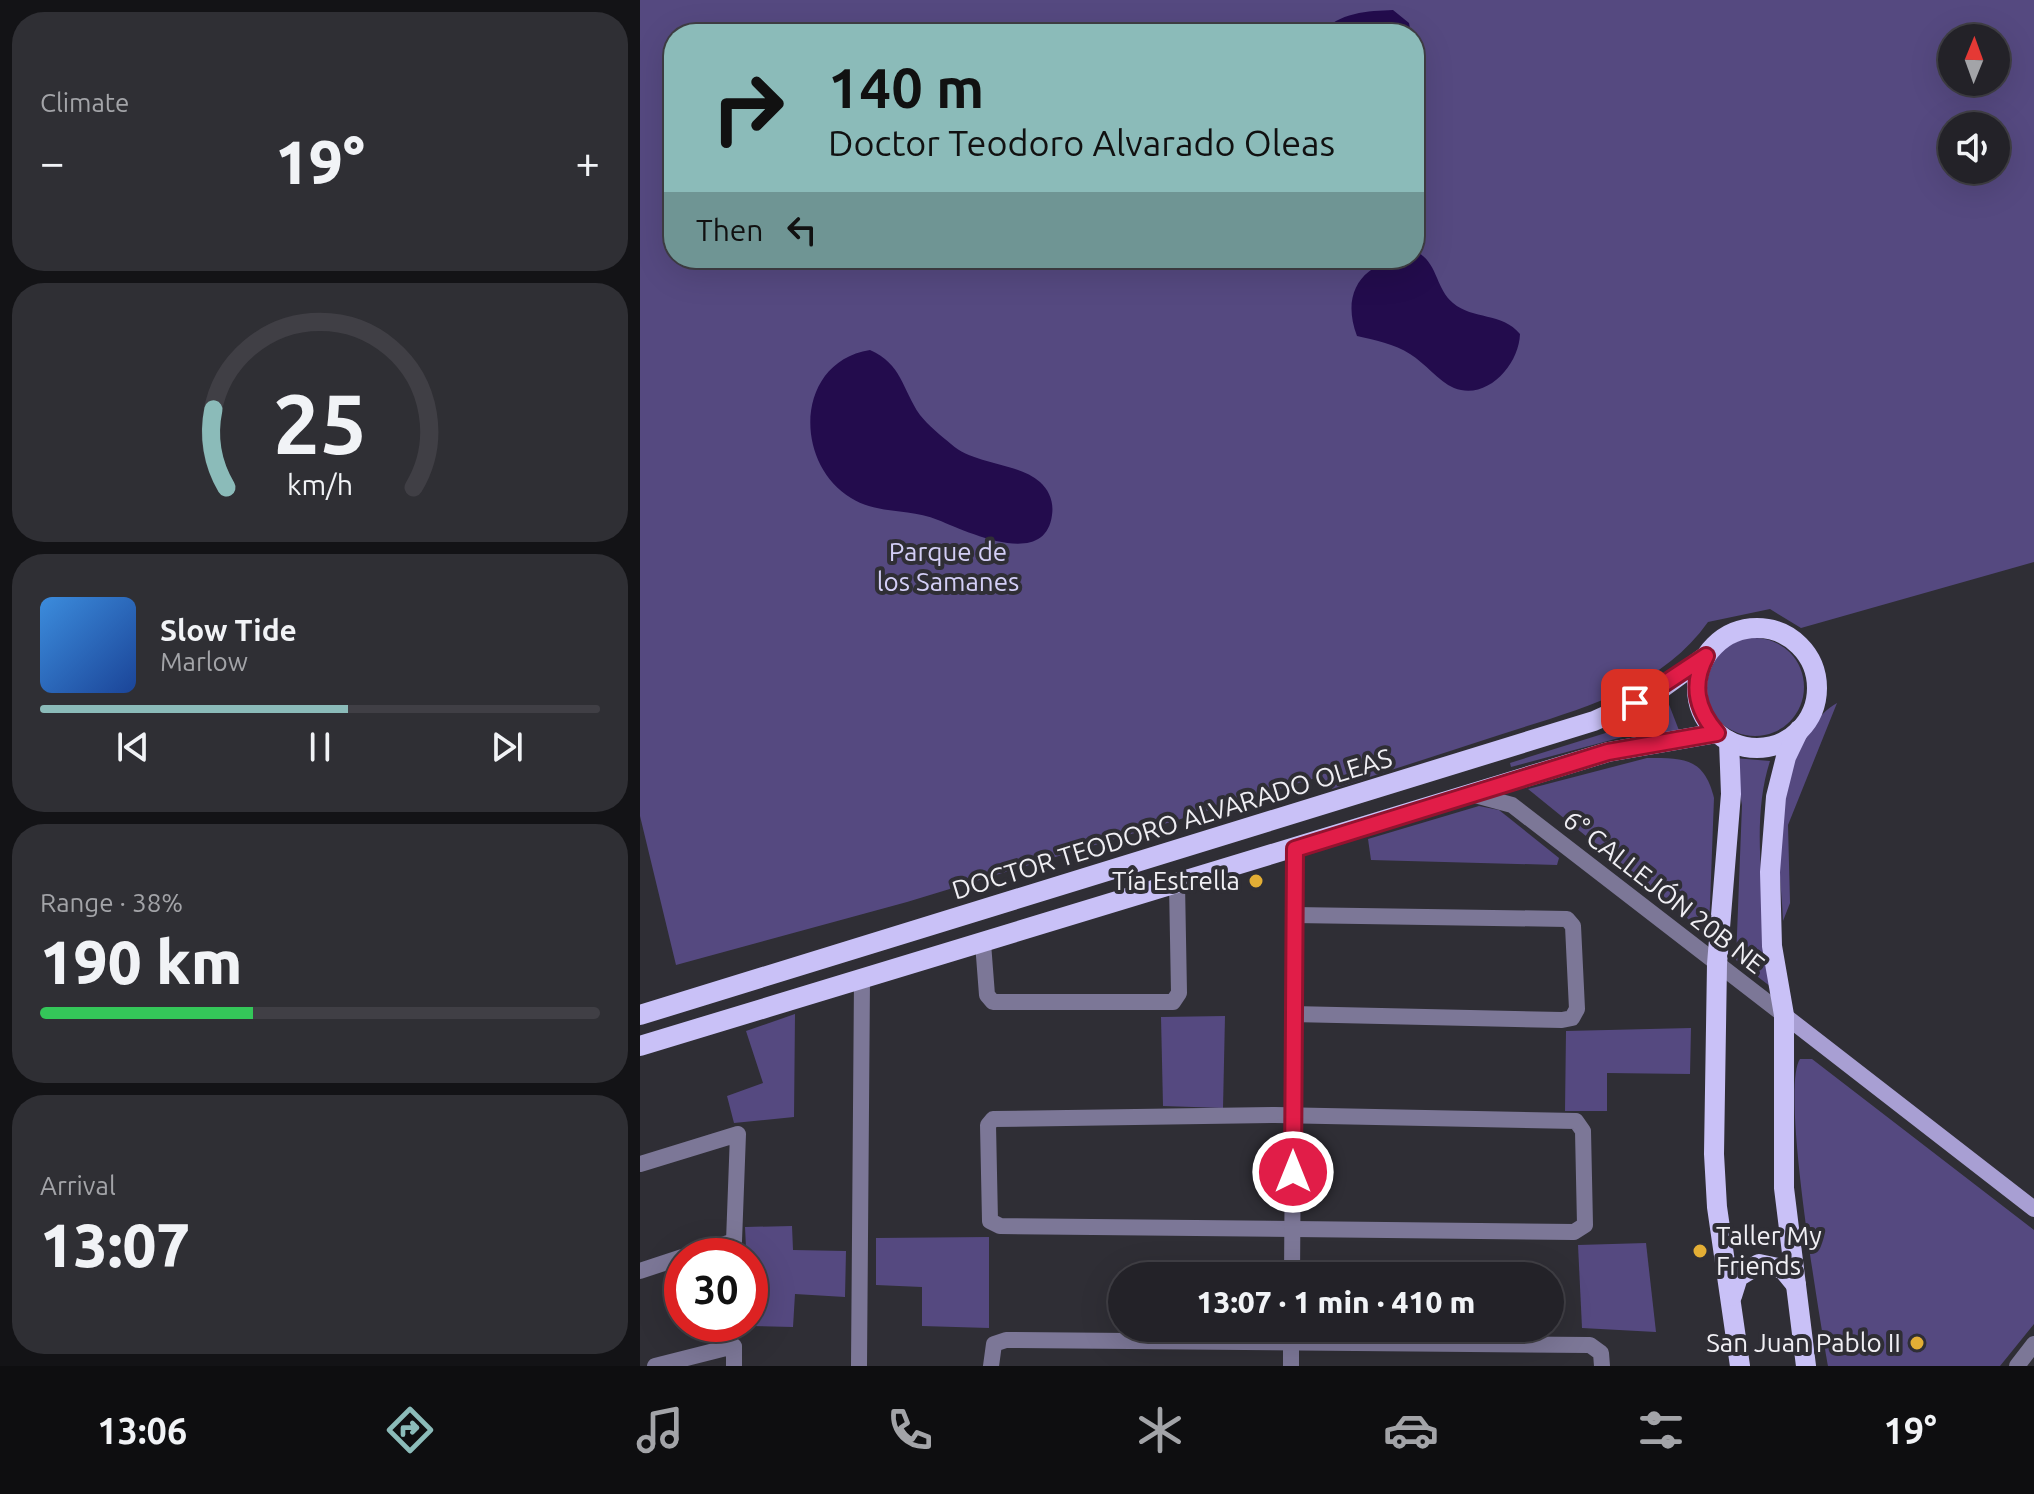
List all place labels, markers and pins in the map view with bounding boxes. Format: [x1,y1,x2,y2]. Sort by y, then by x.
pin [1601,669,1669,737]
place label: Tía Estrella [1112,866,1240,895]
marker: Tía Estrella [1247,872,1265,890]
place label: Taller My Friends [1716,1221,1822,1280]
marker: Taller My Friends [1691,1242,1709,1260]
place label: San Juan Pablo II [1706,1328,1901,1357]
marker: San Juan Pablo II [1908,1334,1926,1352]

